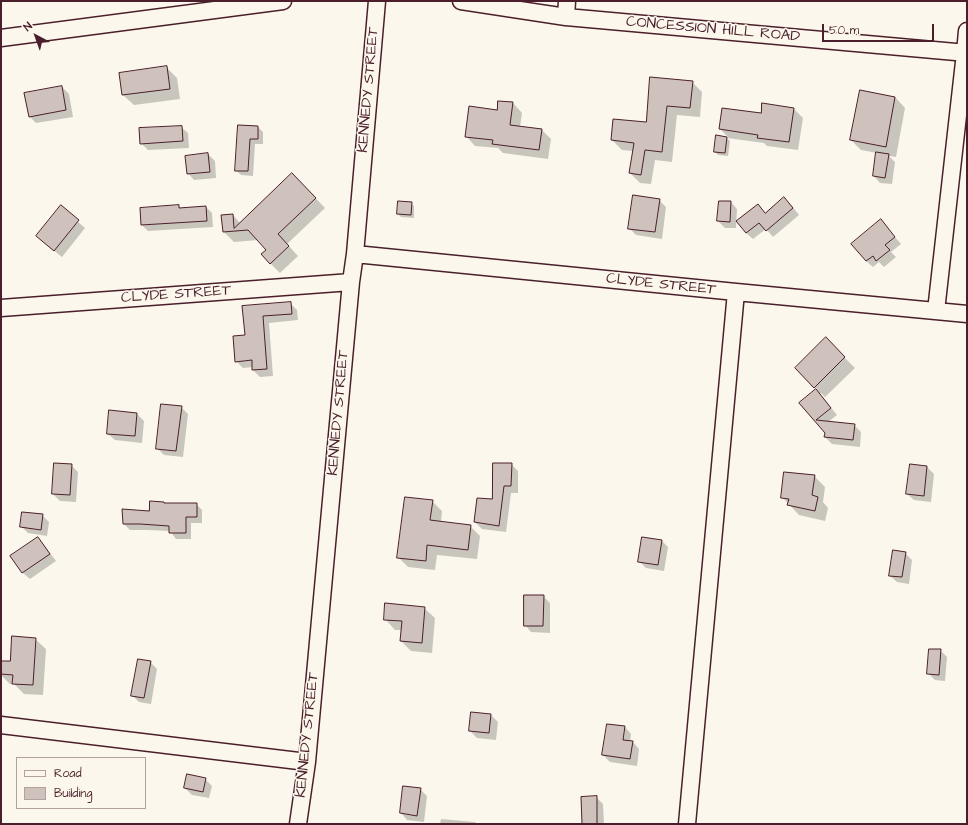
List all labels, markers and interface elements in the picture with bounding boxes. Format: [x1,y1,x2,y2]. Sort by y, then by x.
street label: CONCESSION HILL ROAD [625,13,801,47]
north arrow [16,16,56,56]
scale bar [824,16,936,42]
text: N [20,19,35,34]
text: 50 m [829,22,859,39]
street label: KENNEDY STREET [355,26,383,154]
street label: CLYDE STREET [605,270,717,300]
street label: CLYDE STREET [120,282,232,308]
street label: KENNEDY STREET [325,349,353,477]
street label: KENNEDY STREET [292,671,324,799]
legend [16,757,146,809]
text: Road [54,765,82,782]
text: Building [54,785,92,802]

